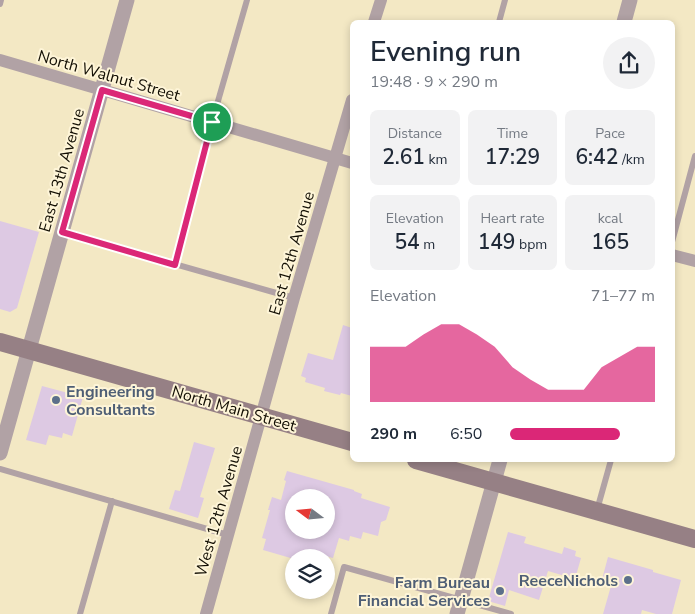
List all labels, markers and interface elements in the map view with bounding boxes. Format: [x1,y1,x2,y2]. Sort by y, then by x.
text: Evening run [370,33,521,71]
button: share [603,37,655,89]
street label: North Walnut Street [35,45,183,107]
text: 19:48 · 9 × 290 m [370,71,498,93]
pin [191,101,233,143]
street label: East 13th Avenue [34,106,90,235]
icon: arrive [198,108,226,136]
text: Distance [388,124,442,143]
text: Time [497,124,528,143]
text: Pace [595,124,625,143]
text: 2.61 [382,143,425,171]
text: 17:29 [485,143,540,171]
text: 6:42 [576,143,618,171]
text: km [425,150,448,169]
text: /km [618,150,645,169]
street label: East 12th Avenue [264,189,320,318]
text: Elevation [386,209,444,228]
text: Heart rate [480,209,545,228]
text: kcal [598,209,623,228]
text: 54 [394,228,420,256]
text: 149 [478,228,515,256]
text: 165 [591,228,629,256]
text: m [420,235,435,254]
text: bpm [515,235,547,254]
text: Elevation [370,285,436,307]
text: 71–77 m [591,285,655,307]
place label: Engineering Consultants [66,381,155,421]
street label: North Main Street [169,381,299,437]
marker: Engineering Consultants [50,394,62,406]
text: 290 m [370,423,417,445]
text: 6:50 [450,423,482,445]
street label: West 12th Avenue [190,443,248,579]
north arrow [285,489,335,539]
map controls [285,489,335,599]
button: layers [285,549,335,599]
place label: ReeceNichols [519,570,618,592]
place label: Farm Bureau Financial Services [358,572,490,612]
marker: ReeceNichols [622,574,634,586]
marker: Farm Bureau Financial Services [494,585,506,597]

